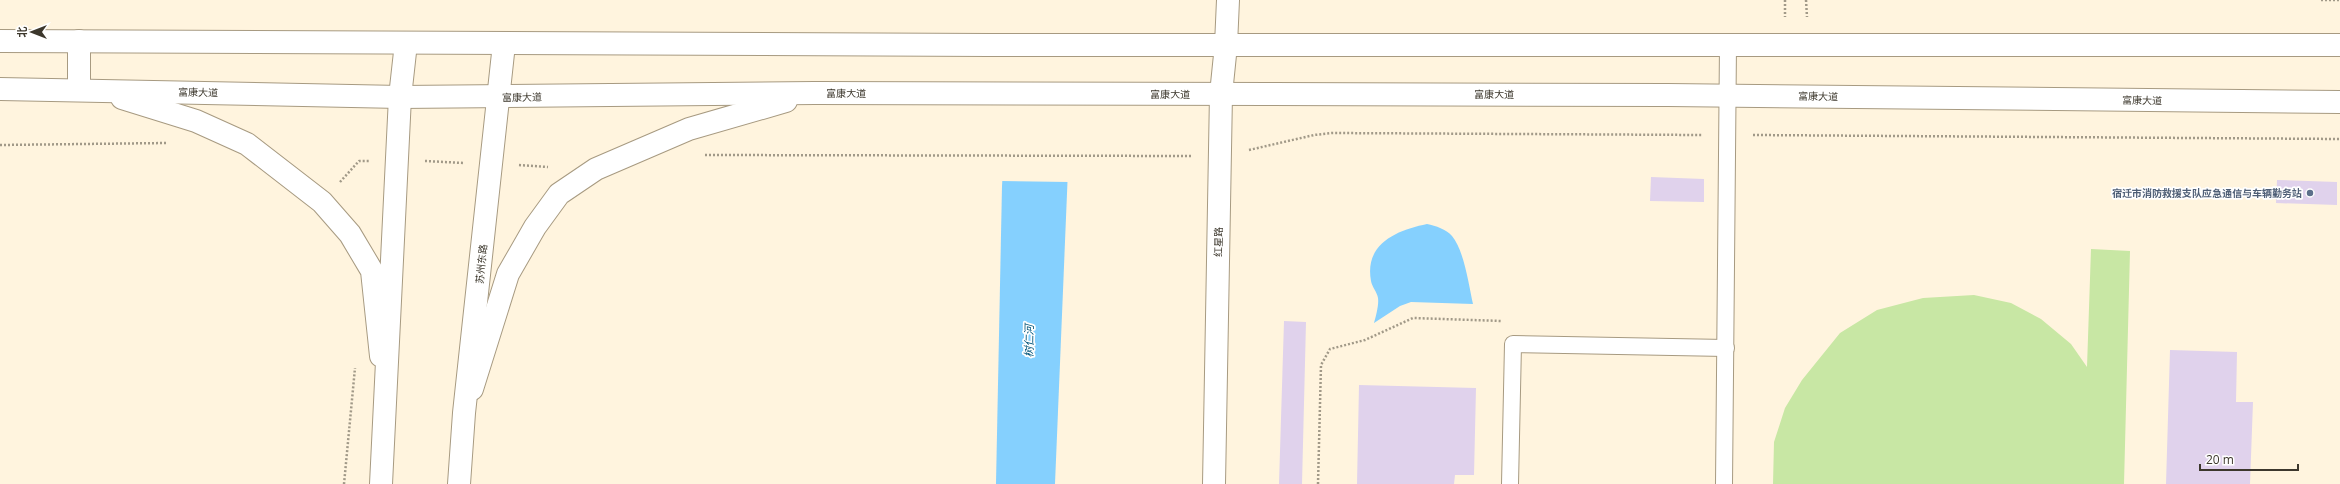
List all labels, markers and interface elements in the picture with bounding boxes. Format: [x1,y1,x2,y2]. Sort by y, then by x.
north arrow [12,12,52,52]
text: 北 [14,27,29,38]
street label: 富康大道 [178,85,218,99]
street label: 富康大道 [826,86,866,100]
street label: 富康大道 [1150,87,1190,101]
street label: 富康大道 [1474,87,1514,101]
street label: 富康大道 [1798,89,1838,103]
street label: 富康大道 [502,90,542,104]
street label: 富康大道 [2122,93,2162,107]
place label: 宿迁市消防救援支队应急通信与车辆勤务站 [2112,186,2302,200]
marker: 宿迁市消防救援支队应急通信与车辆勤务站 [2305,188,2315,198]
street label: 红星路 [1211,227,1225,257]
street label: 苏州东路 [472,243,490,285]
water label: 树仁河 [1021,322,1036,358]
scale bar [2200,446,2298,472]
text: 20 m [2206,451,2234,468]

